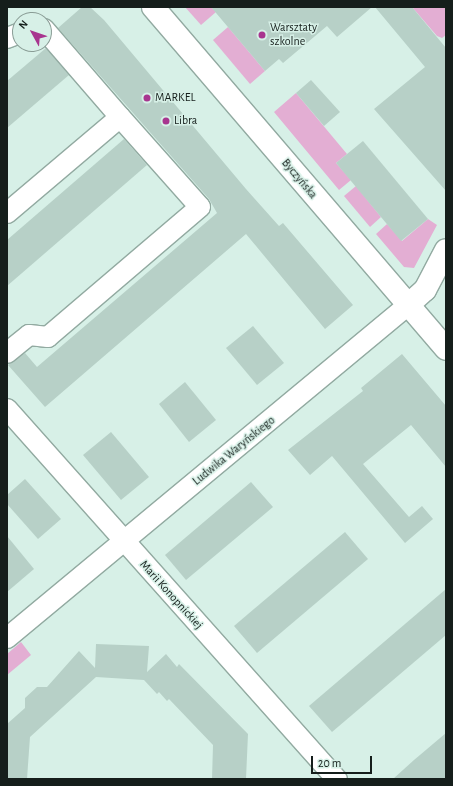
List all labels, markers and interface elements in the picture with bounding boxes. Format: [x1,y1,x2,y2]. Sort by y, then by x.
north arrow [12,12,52,52]
text: N [17,18,30,31]
place label: Warsztaty szkolne [270,21,317,49]
marker: Warsztaty szkolne [257,30,267,40]
place label: MARKEL [155,91,195,105]
marker: MARKEL [142,93,152,103]
place label: Libra [174,114,197,128]
marker: Libra [161,116,171,126]
street label: Byczyńska [278,156,320,202]
street label: Ludwika Waryńskiego [190,413,278,489]
street label: Marii Konopnickiej [136,558,206,632]
scale bar [313,748,374,774]
text: 20 m [318,757,341,769]

